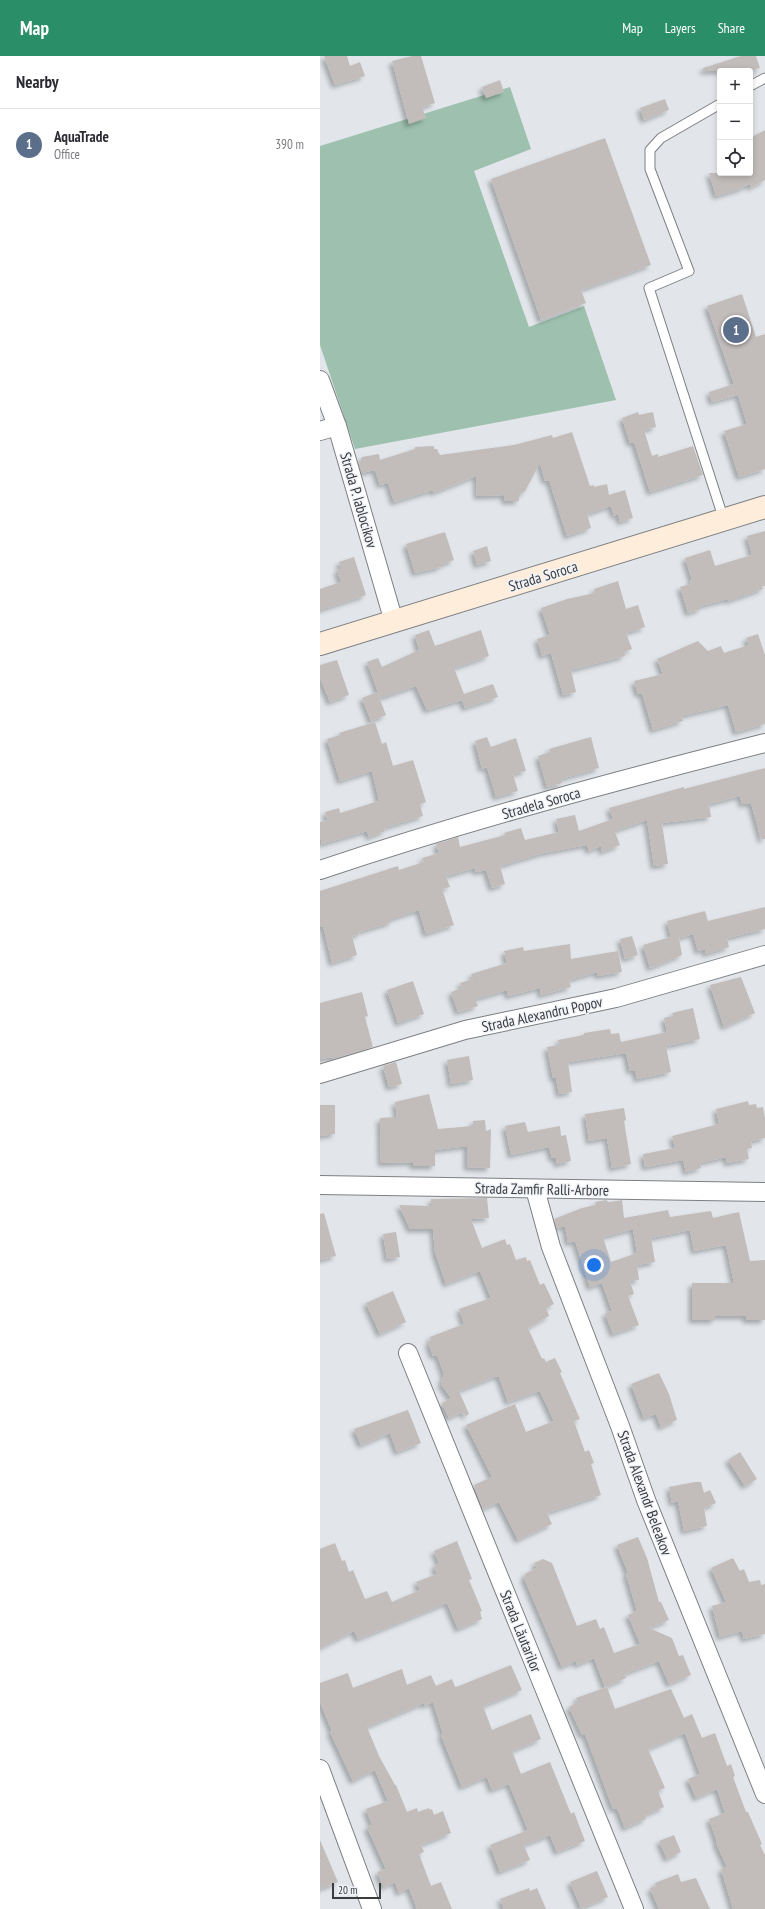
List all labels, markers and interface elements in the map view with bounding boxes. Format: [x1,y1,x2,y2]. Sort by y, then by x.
text: Map [20,16,49,40]
text: Map [622,19,643,37]
text: Layers [665,19,696,37]
text: Share [718,19,745,37]
map controls [717,68,753,176]
button: + [717,68,753,104]
text: Nearby [16,71,59,93]
button: − [717,104,753,140]
text: AquaTrade [54,127,109,146]
text: 1 [26,136,32,153]
text: 390 m [275,136,304,153]
button: locate [717,140,753,176]
text: Office [54,146,80,163]
pin: 1 [723,315,749,345]
street label: Strada P. Iablocikov [336,450,382,550]
street label: Strada Soroca [506,557,580,595]
street label: Stradela Sorocа [500,783,582,823]
street label: Strada Alexandru Popov [480,992,604,1036]
street label: Strada Zamfir Ralli-Arbore [475,1178,609,1200]
your location [584,1255,604,1275]
street label: Strada Alexandr Beleakov [614,1428,677,1558]
street label: Strada Lăutarilor [496,1587,546,1676]
scale bar [332,1881,381,1900]
text: 20 m [338,1883,357,1897]

